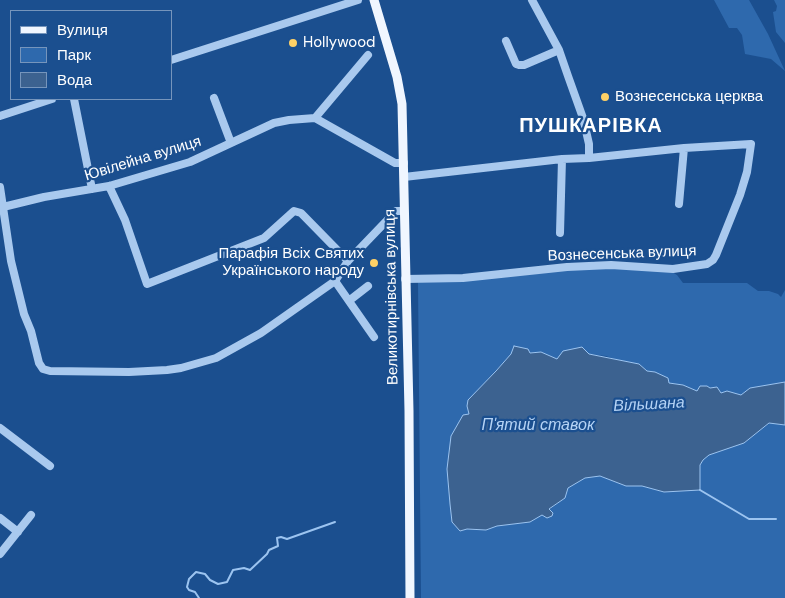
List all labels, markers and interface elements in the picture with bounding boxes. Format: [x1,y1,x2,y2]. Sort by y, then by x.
legend [10,10,172,100]
text: Вулиця [57,20,108,40]
place label: Hollywood [303,34,375,52]
marker: Hollywood [287,37,299,49]
text: Парк [57,45,91,65]
text: Вода [57,70,92,90]
place label: Вознесенська церква [615,88,763,106]
marker: Вознесенська церква [599,91,611,103]
district label: ПУШКАРІВКА [518,115,664,139]
street label: Ювілейна вулиця [82,133,204,185]
street label: Великотирнівська вулиця [381,209,403,385]
street label: Вознесенська вулиця [547,242,697,266]
place label: Парафія Всіх Святих Українського народу [219,245,364,280]
marker: Парафія Всіх Святих Українського народу [368,257,380,269]
water label: Вільшана [613,394,685,416]
water label: П'ятий ставок [482,416,594,436]

